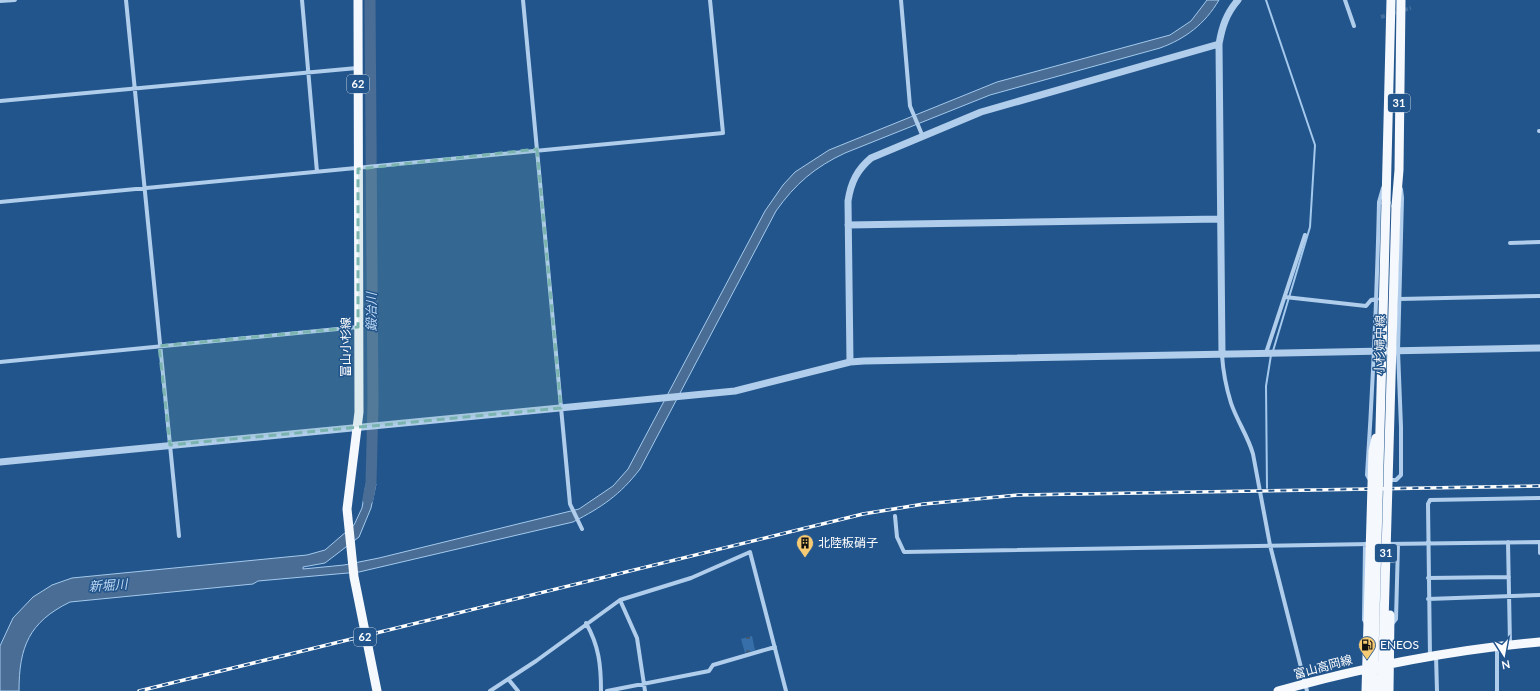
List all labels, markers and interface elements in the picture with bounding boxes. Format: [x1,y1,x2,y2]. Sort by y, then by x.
road number: 62 [347,75,369,93]
road number: 31 [1388,94,1410,112]
water label: 鍛冶川 [363,291,379,332]
street label: 小杉婦中線 [1371,315,1388,375]
street label: 富山小杉線 [338,317,353,377]
building icon: 北陸板硝子 [795,533,815,558]
place label: 北陸板硝子 [818,535,878,550]
road number: 31 [1375,544,1397,562]
water label: 新堀川 [88,576,130,594]
road number: 62 [354,628,376,646]
fuel station icon: ENEOS [1357,635,1377,660]
north arrow [1484,635,1524,675]
place label: ENEOS [1380,637,1419,652]
street label: 富山高岡線 [1292,652,1354,682]
text: N [1501,658,1511,672]

